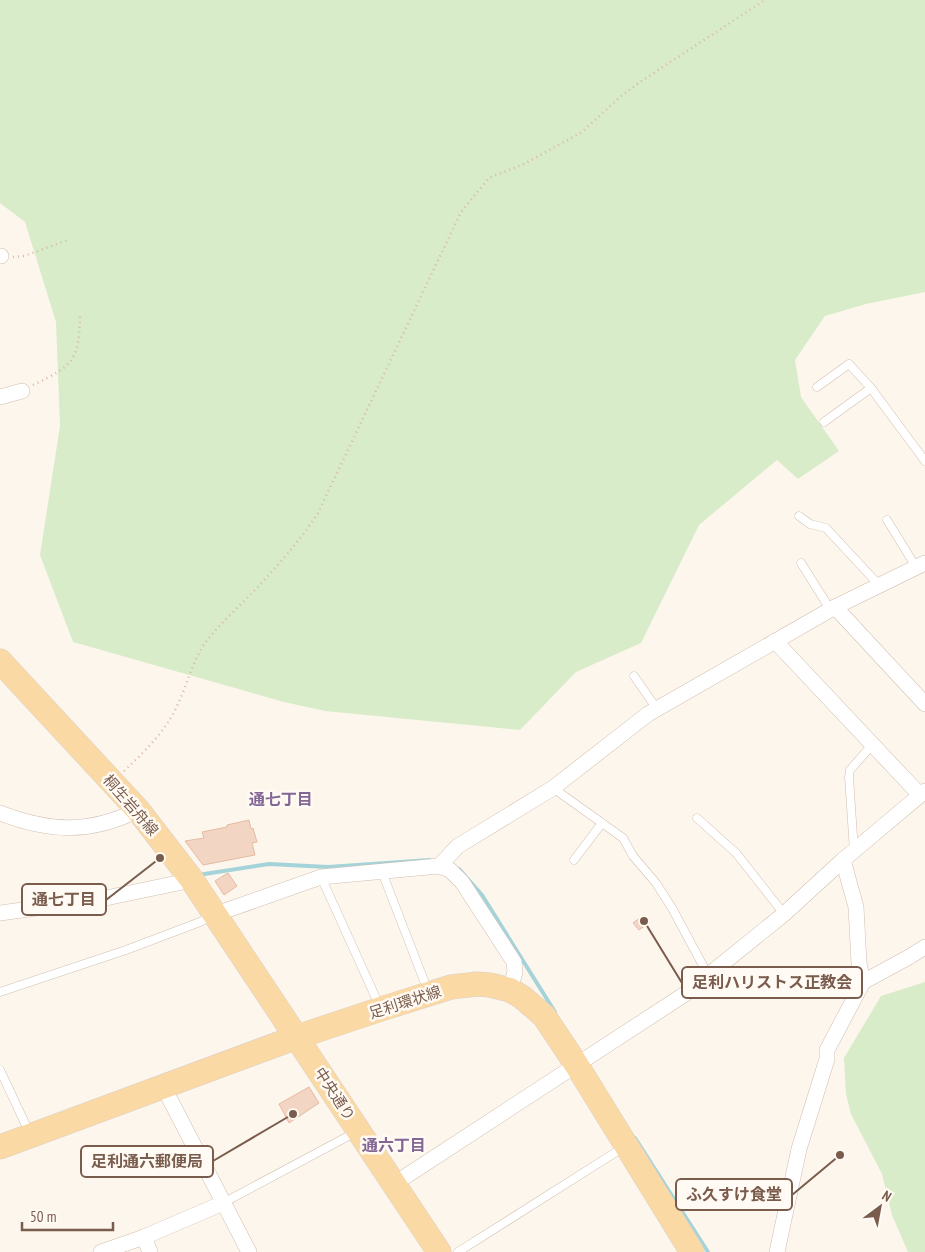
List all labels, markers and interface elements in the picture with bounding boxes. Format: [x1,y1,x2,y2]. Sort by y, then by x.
street label: 桐生岩舟線 [99,770,163,840]
district label: 通七丁目 [249,789,313,809]
callout: 通七丁目 [22,884,106,915]
text: 通七丁目 [32,889,96,909]
callout: 足利ハリストス正教会 [682,967,862,998]
text: 足利ハリストス正教会 [692,972,852,992]
street label: 足利環状線 [366,981,444,1023]
street label: 中央通り [311,1064,359,1124]
district label: 通六丁目 [362,1135,426,1155]
callout: 足利通六郵便局 [81,1146,213,1177]
text: 足利通六郵便局 [91,1151,203,1171]
callout: ふ久すけ食堂 [676,1179,792,1210]
north arrow [855,1182,905,1232]
text: ふ久すけ食堂 [686,1184,782,1204]
text: N [879,1186,895,1206]
scale bar [22,1200,114,1232]
text: 50 m [30,1207,56,1226]

